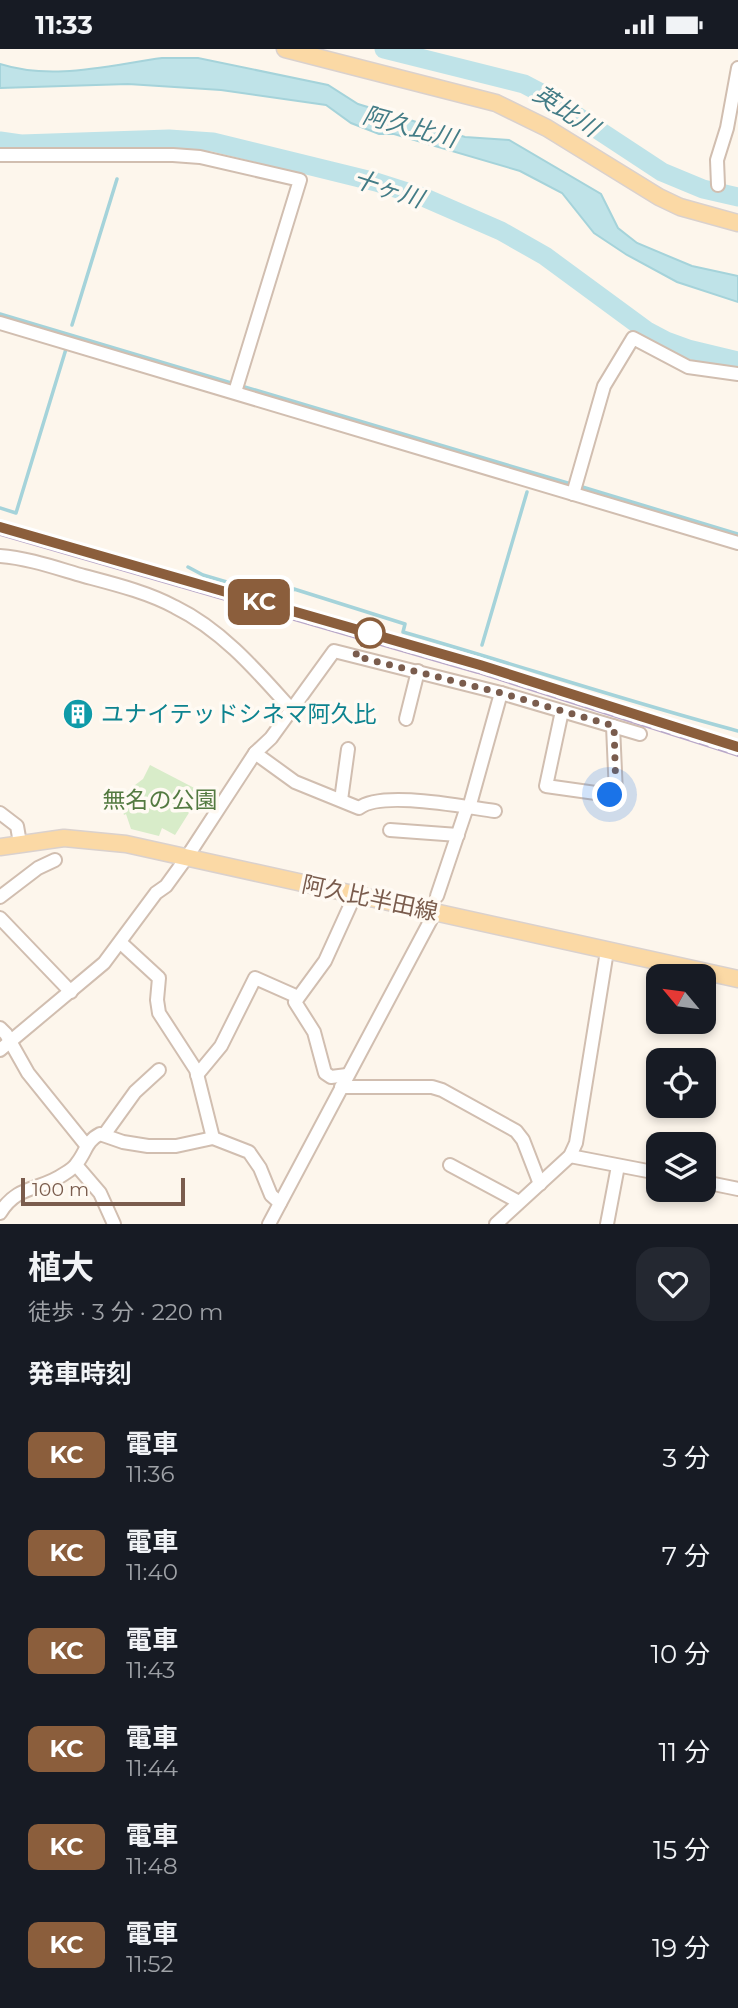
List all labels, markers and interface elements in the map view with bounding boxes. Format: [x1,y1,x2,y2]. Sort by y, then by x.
text: 11:33 [35,9,93,41]
water label: 英比川 [528,79,607,144]
water label: 阿久比川 [360,100,463,154]
water label: 十ヶ川 [349,164,430,214]
line badge: KC [228,579,290,625]
text: KC [242,587,276,616]
unlabelled marker [355,618,385,648]
building icon: ユナイテッドシネマ阿久比 [61,697,95,731]
place label: ユナイテッドシネマ阿久比 [101,700,377,728]
your location [592,777,627,812]
park label: 無名の公園 [103,786,218,814]
street label: 阿久比半田線 [300,870,440,926]
north arrow [646,964,716,1034]
map controls [646,964,716,1202]
button: locate [646,1048,716,1118]
button: layers [646,1132,716,1202]
scale bar [21,1175,186,1207]
text: 100 m [32,1178,89,1201]
text: 植大 [28,1247,94,1287]
button: heart [636,1247,710,1321]
text: 徒歩 · 3 分 · 220 m [28,1298,223,1326]
text: 発車時刻 [28,1358,132,1390]
text: 電車 [126,1428,178,1460]
text: KC [49,1440,84,1469]
text: 3 分 [663,1442,710,1474]
text: 11:36 [126,1460,174,1488]
text: 電車 [126,1526,178,1558]
text: KC [49,1538,84,1567]
text: 7 分 [662,1540,710,1572]
text: 11:40 [126,1558,178,1586]
text: 電車 [126,1624,178,1656]
text: KC [49,1636,84,1665]
text: 10 分 [651,1638,710,1670]
text: 11:43 [126,1656,175,1684]
text: 電車 [126,1722,178,1754]
text: KC [49,1734,84,1763]
text: 11 分 [658,1736,710,1768]
text: 11:44 [126,1754,178,1782]
text: 電車 [126,1820,178,1852]
text: KC [49,1832,84,1861]
text: 15 分 [653,1834,710,1866]
text: 11:48 [126,1852,178,1880]
text: 電車 [126,1918,178,1950]
text: KC [49,1930,84,1959]
text: 19 分 [652,1932,710,1964]
text: 11:52 [126,1950,173,1978]

